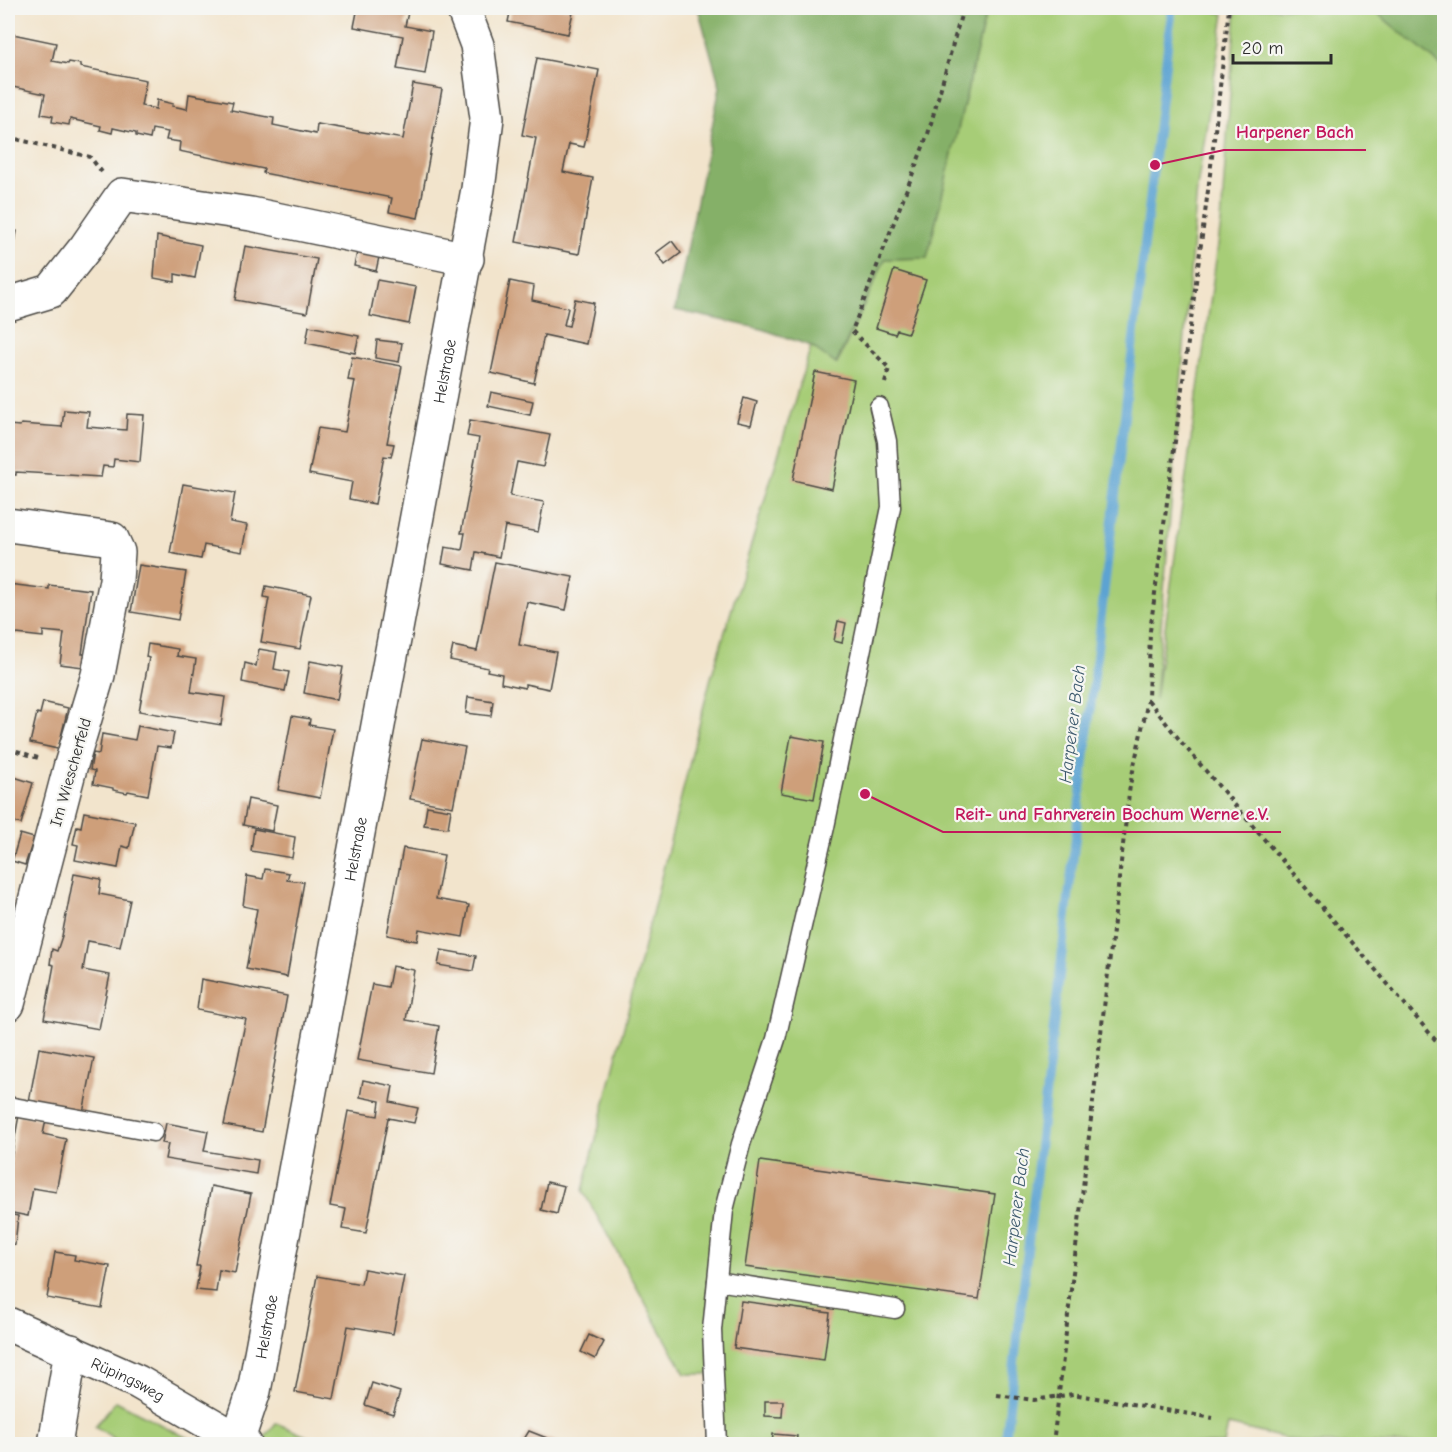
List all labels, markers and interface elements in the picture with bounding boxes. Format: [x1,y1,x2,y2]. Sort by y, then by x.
scale bar [1233,27,1330,65]
text: 20 m [1242,38,1283,59]
callout: Harpener Bach [1224,114,1366,150]
text: Harpener Bach [1236,122,1354,143]
street label: Helstraße [430,338,460,405]
water label: Harpener Bach [1055,664,1090,784]
street label: Im Wiescherfeld [47,716,95,828]
callout: Reit- und Fahrverein Bochum Werne e.V. [943,796,1281,832]
text: Reit- und Fahrverein Bochum Werne e.V. [955,804,1269,825]
street label: Helstraße [341,815,371,883]
water label: Harpener Bach [999,1147,1034,1267]
street label: Helstraße [252,1293,282,1361]
street label: Rüpingsweg [88,1354,168,1405]

